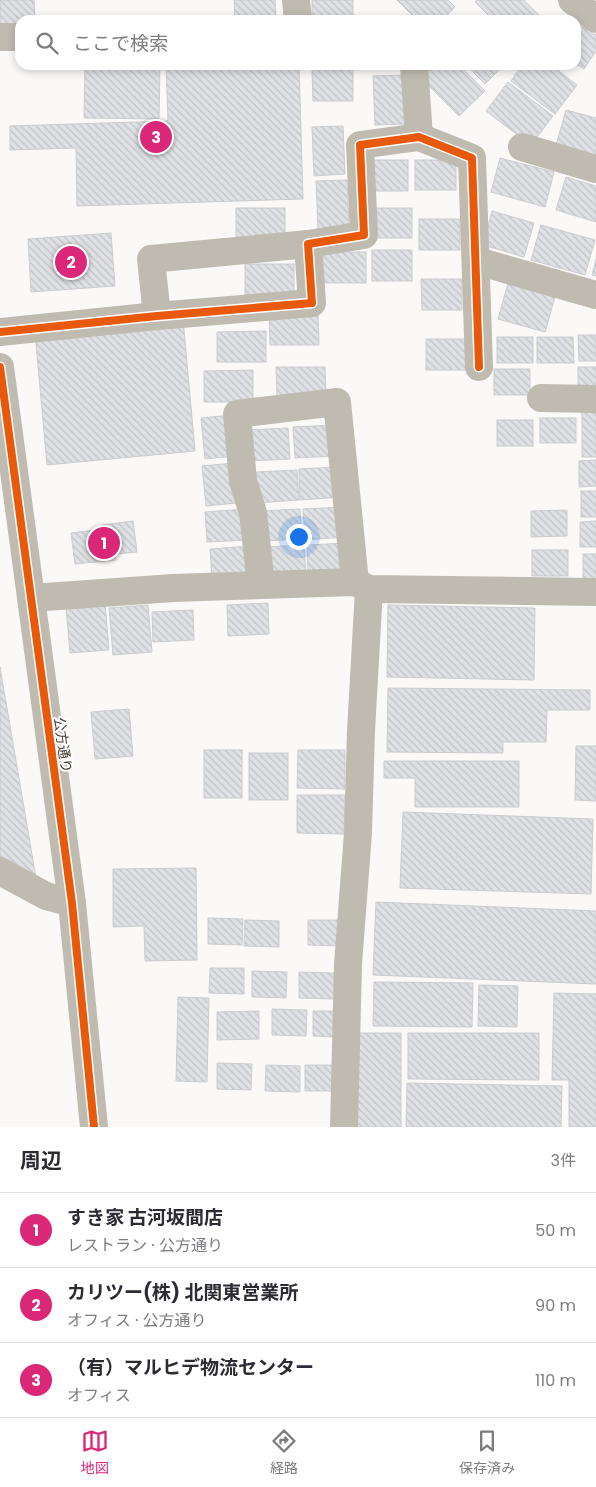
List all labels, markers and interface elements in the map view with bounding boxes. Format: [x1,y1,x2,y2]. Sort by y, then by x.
search box [15,15,581,70]
icon: search [33,29,61,57]
text: ここで検索 [73,30,168,57]
pin: 3 [140,118,172,156]
pin: 2 [55,243,87,281]
pin: 1 [88,524,120,562]
your location [286,524,312,550]
street label: 公方通り [49,716,77,774]
text: 周辺 [20,1146,62,1175]
text: 3件 [551,1149,576,1172]
text: すき家 古河坂間店 [67,1204,223,1231]
text: 1 [33,1219,39,1242]
text: 50 m [535,1219,576,1242]
text: レストラン · 公方通り [67,1234,223,1257]
text: カリツー(株) 北関東営業所 [67,1279,298,1306]
text: 2 [31,1294,41,1317]
text: 90 m [535,1294,576,1317]
text: オフィス · 公方通り [67,1309,207,1332]
text: （有）マルヒデ物流センター [67,1354,314,1381]
text: 3 [31,1369,41,1392]
text: 110 m [535,1369,576,1392]
text: オフィス [67,1384,131,1407]
tab: 地図 [81,1427,109,1479]
tab: 経路 [270,1427,298,1479]
tab: 保存済み [459,1427,515,1479]

